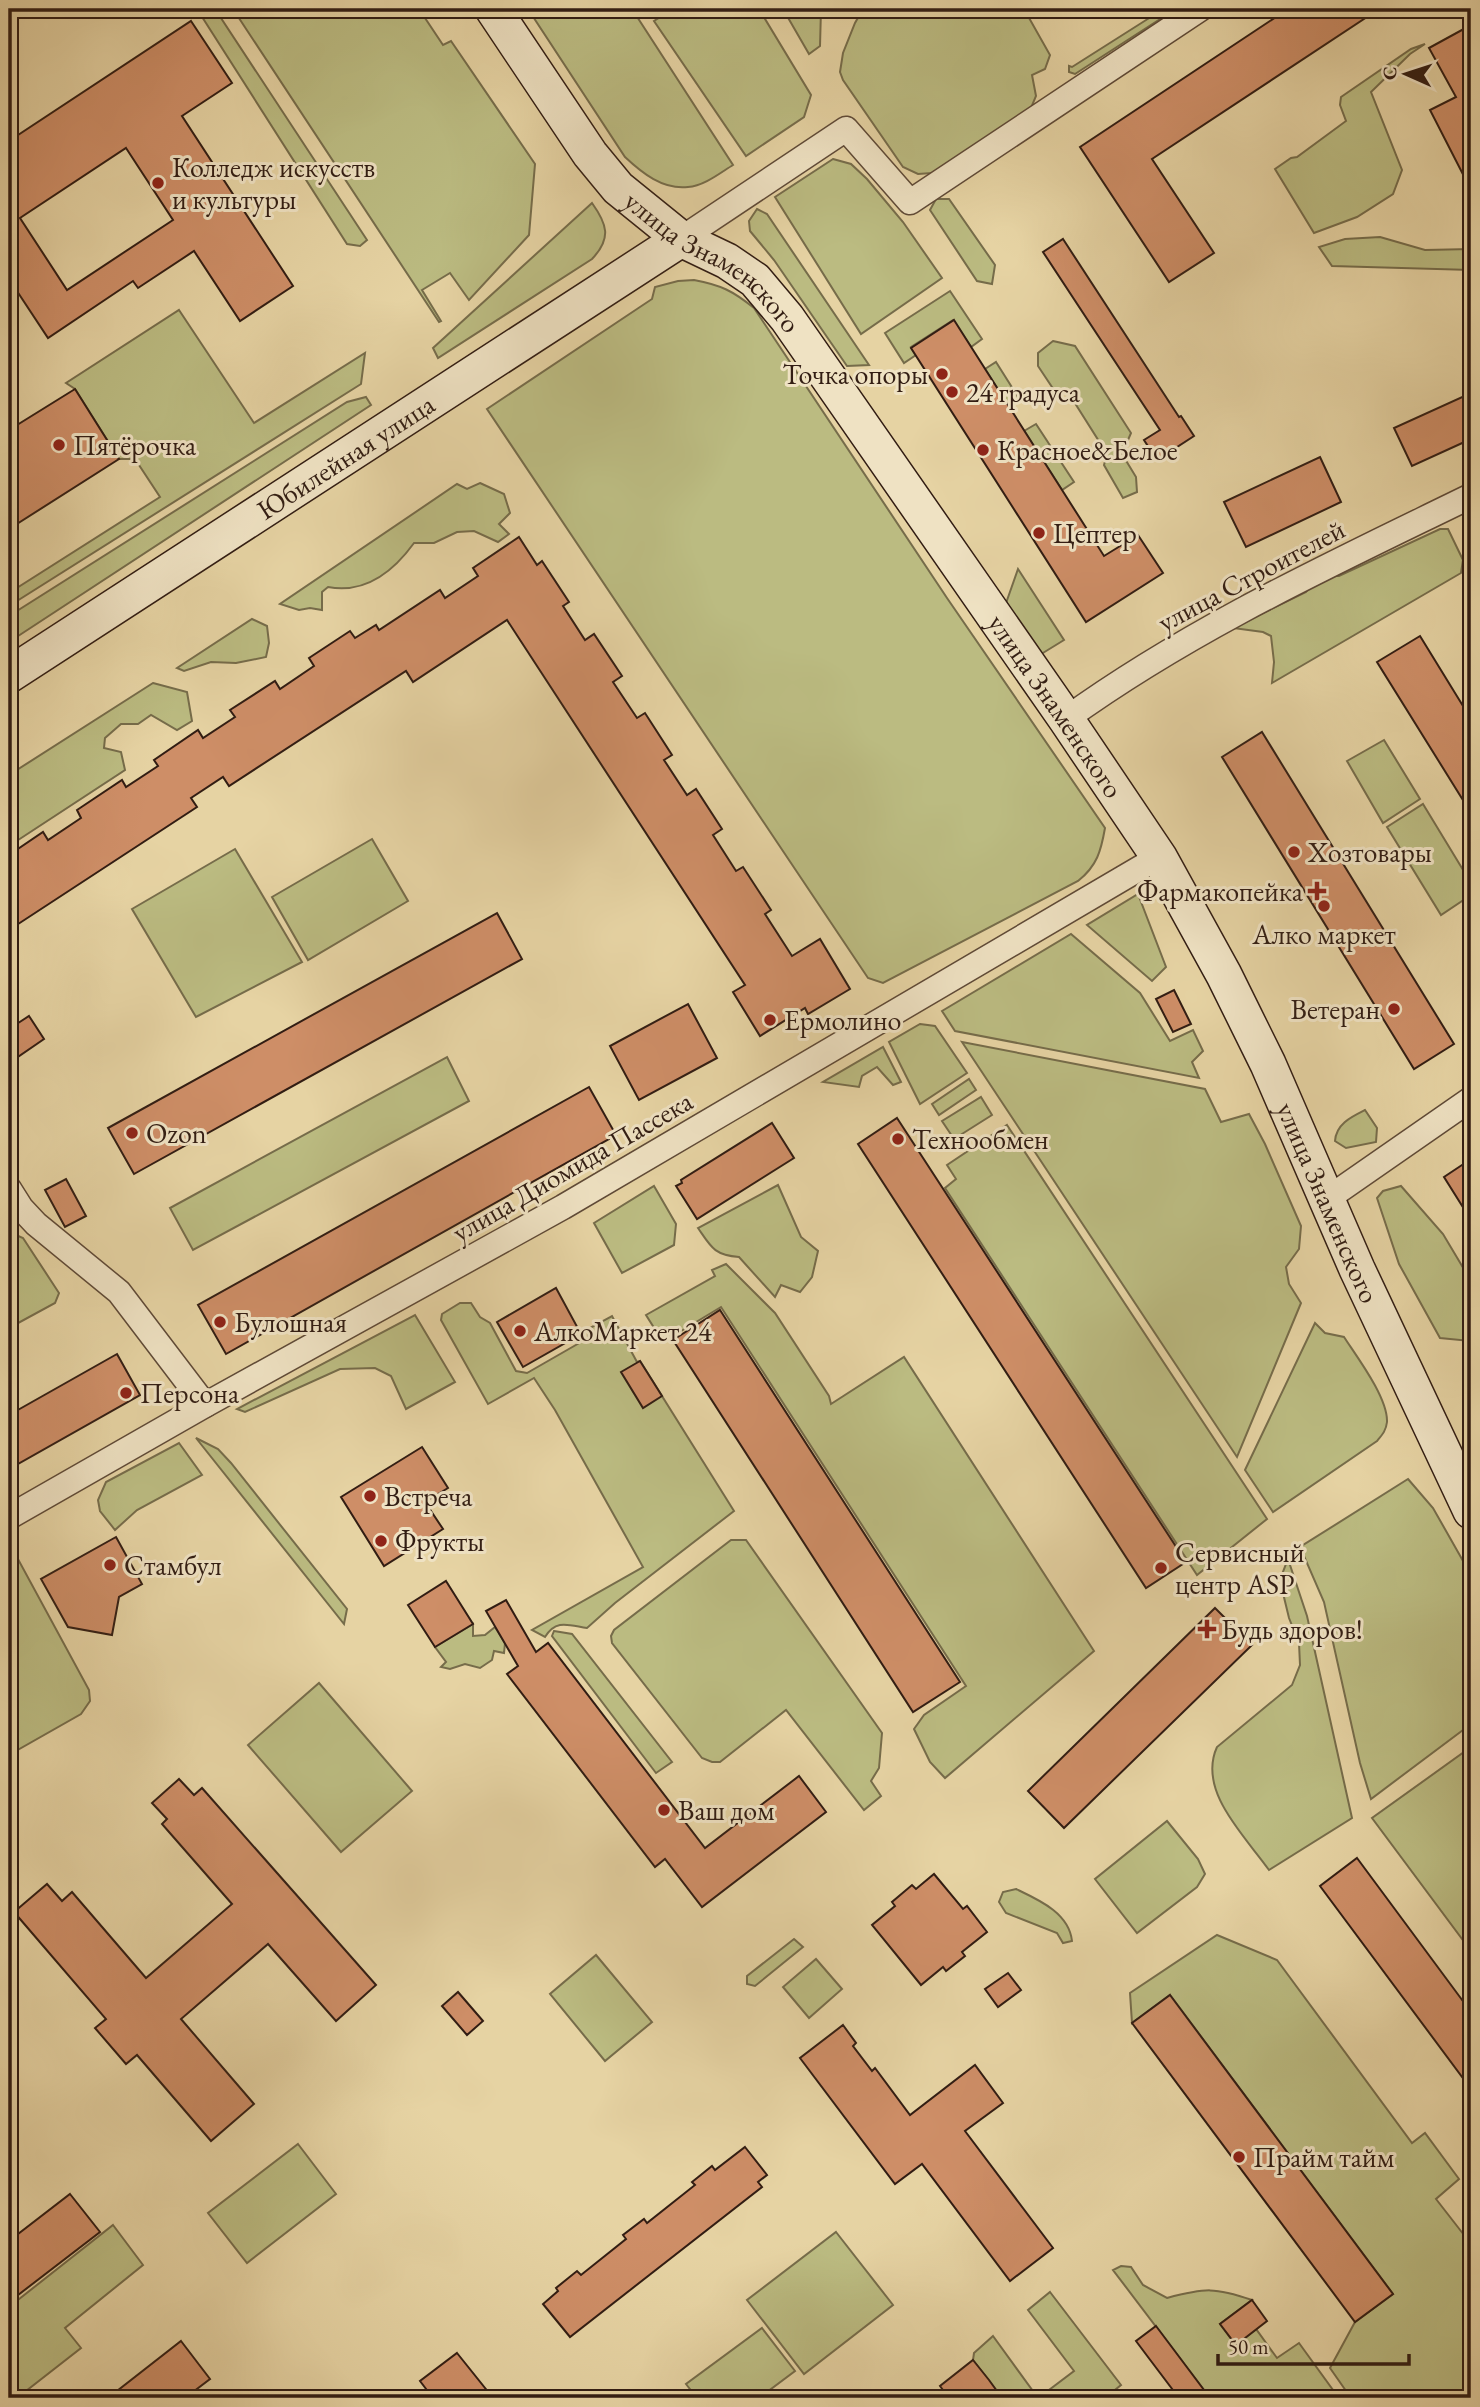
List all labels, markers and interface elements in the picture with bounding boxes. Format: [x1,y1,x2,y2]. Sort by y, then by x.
north arrow [1372,38,1442,108]
text: С [1377,66,1402,81]
place label: Колледж искусств и культуры [172,149,375,217]
marker: Колледж искусств и культуры [150,175,166,191]
street label: улица Знаменского [617,183,810,340]
place label: Точка опоры [783,356,928,392]
marker: Точка опоры [934,366,950,382]
place label: 24 градуса [966,374,1081,410]
marker: 24 градуса [944,384,960,400]
street label: Юбилейная улица [249,385,442,528]
place label: Пятёрочка [73,427,197,463]
place label: Красное&Белое [997,432,1178,468]
marker: Пятёрочка [51,437,67,453]
marker: Красное&Белое [975,442,991,458]
street label: улица Строителей [1151,510,1351,640]
place label: Цептер [1053,515,1137,551]
marker: Цептер [1031,525,1047,541]
street label: улица Знаменского [980,607,1132,805]
place label: Хозтовары [1307,834,1432,870]
marker: Хозтовары [1286,844,1302,860]
place label: Фармакопейка [1137,873,1304,909]
marker: Фармакопейка [1309,883,1325,899]
marker: Алко маркет [1316,898,1332,914]
place label: Алко маркет [1251,916,1396,952]
place label: Ветеран [1291,991,1380,1027]
marker: Ветеран [1386,1001,1402,1017]
place label: Ермолино [784,1002,901,1038]
marker: Ермолино [762,1012,778,1028]
street label: улица Диомида Пассека [445,1082,699,1250]
street label: улица Знаменского [1269,1096,1388,1309]
place label: Ozon [146,1115,207,1151]
place label: Технообмен [912,1121,1049,1157]
marker: Ozon [124,1125,140,1141]
marker: Технообмен [890,1131,906,1147]
place label: Булошная [234,1304,347,1340]
place label: АлкоМаркет 24 [533,1313,712,1349]
marker: Булошная [212,1314,228,1330]
marker: АлкоМаркет 24 [512,1323,528,1339]
place label: Персона [140,1375,240,1411]
marker: Персона [118,1385,134,1401]
place label: Встреча [384,1478,473,1514]
marker: Встреча [362,1488,378,1504]
place label: Фрукты [395,1523,484,1559]
marker: Фрукты [373,1533,389,1549]
place label: Сервисный центр ASP [1175,1534,1305,1602]
place label: Стамбул [124,1547,222,1583]
marker: Стамбул [102,1557,118,1573]
marker: Сервисный центр ASP [1153,1560,1169,1576]
place label: Будь здоров! [1221,1611,1363,1647]
marker: Будь здоров! [1199,1621,1215,1637]
place label: Ваш дом [678,1792,775,1828]
marker: Ваш дом [656,1802,672,1818]
place label: Прайм тайм [1253,2139,1395,2175]
marker: Прайм тайм [1231,2149,1247,2165]
scale bar [1218,2323,1408,2367]
text: 50 m [1228,2333,1269,2360]

